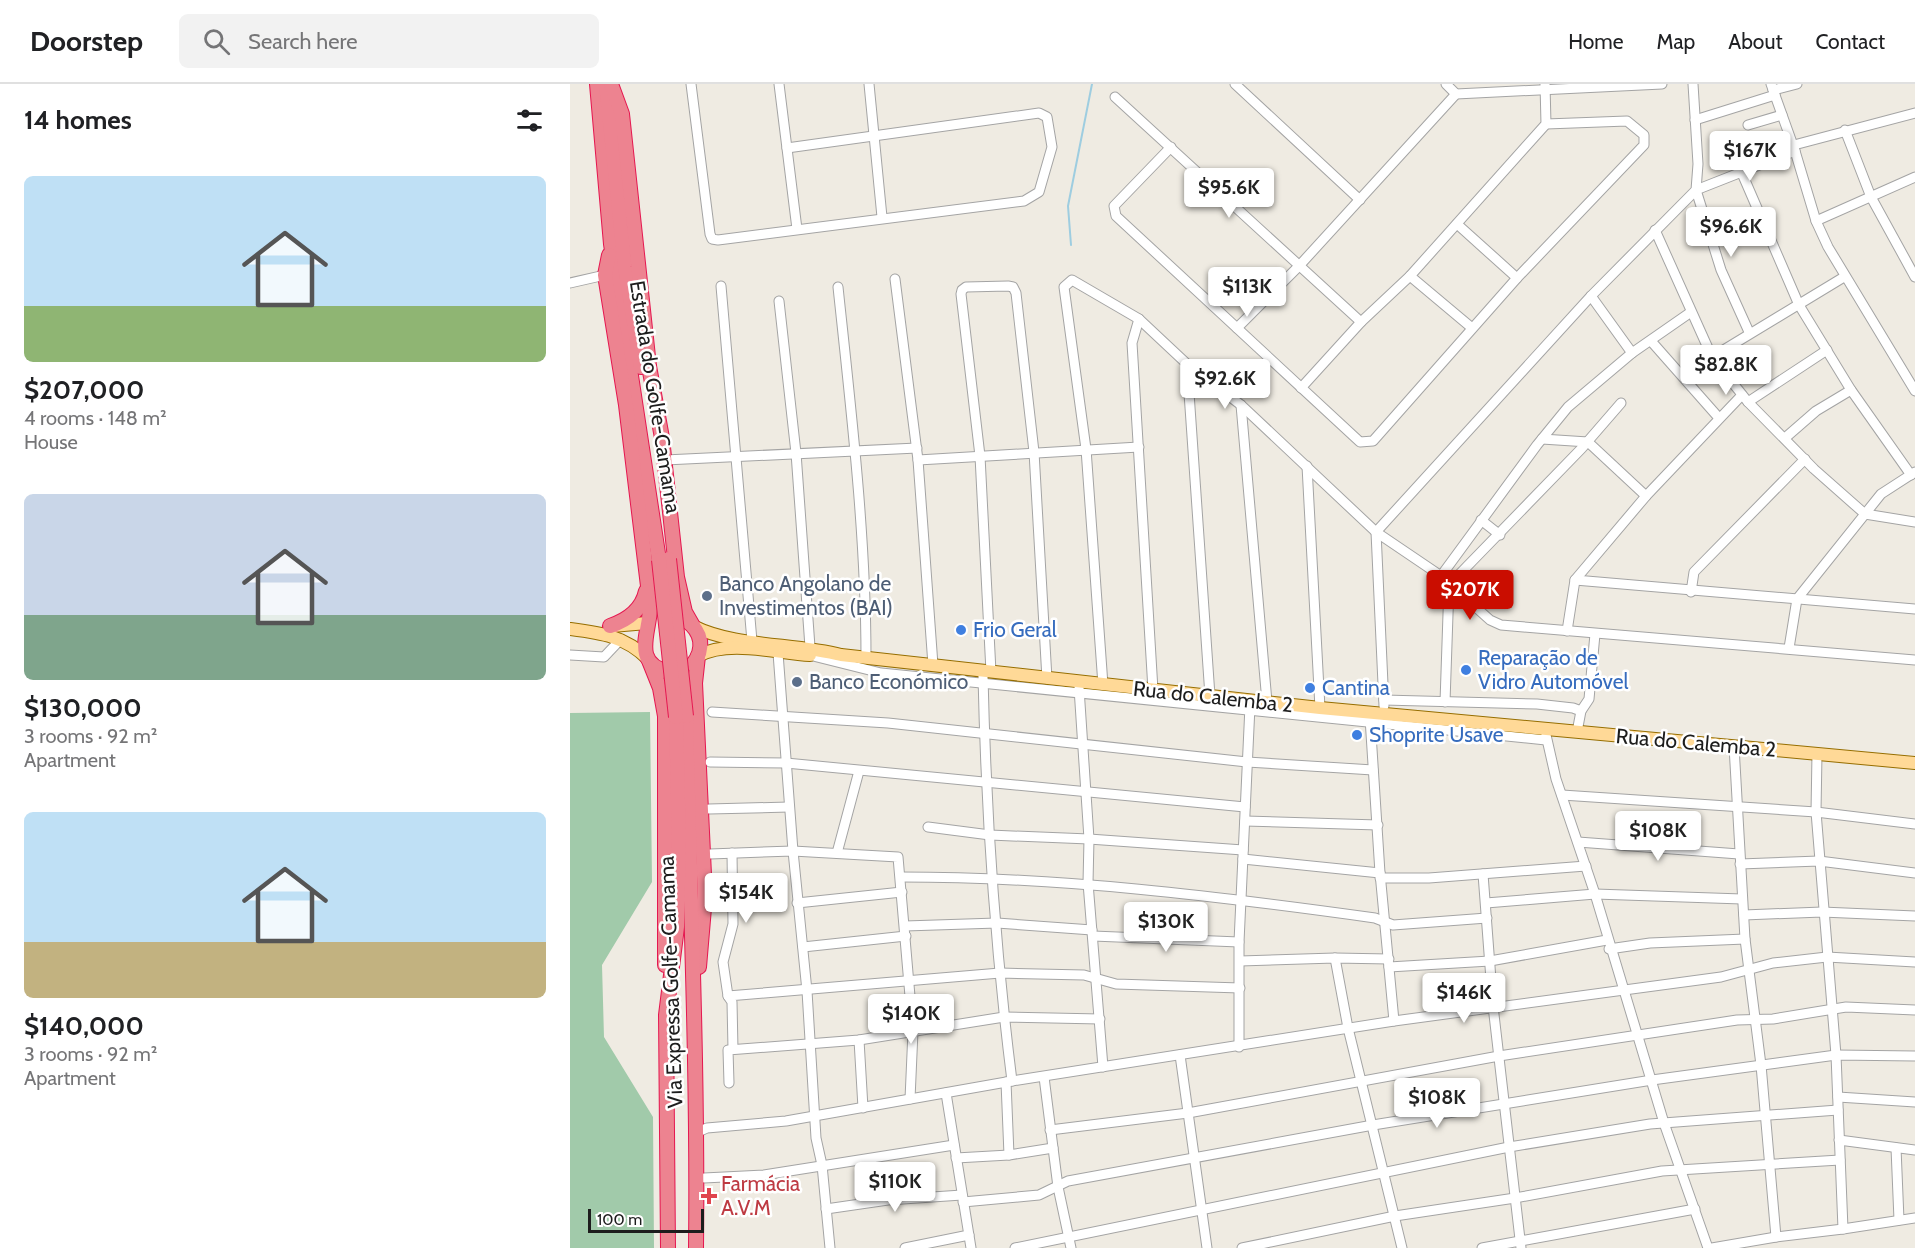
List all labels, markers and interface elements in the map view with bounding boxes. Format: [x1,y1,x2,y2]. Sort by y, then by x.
search box [179,14,599,68]
text: Doorstep [30,24,143,58]
icon: search [200,25,233,58]
text: Search here [248,28,357,55]
text: Home [1568,29,1624,54]
text: Map [1657,29,1695,54]
text: About [1728,29,1782,54]
text: Contact [1815,29,1885,54]
text: 14 homes [24,104,132,136]
icon: filters [513,104,546,137]
pin: $167K [1708,131,1792,182]
text: $167K [1724,138,1776,162]
pin: $95.6K [1180,168,1278,219]
text: $95.6K [1198,175,1260,199]
pin: $96.6K [1682,207,1780,258]
text: $96.6K [1700,214,1762,238]
icon: home [231,215,339,323]
pin: $113K [1205,267,1289,318]
text: $113K [1222,274,1272,298]
street label: Estrada do Golfe-Camama [625,279,686,515]
pin: $82.8K [1677,345,1775,396]
text: $82.8K [1694,352,1758,376]
pin: $92.6K [1176,359,1274,410]
text: $92.6K [1194,366,1256,390]
text: $207,000 [24,374,144,406]
text: 4 rooms · 148 m² [24,406,167,430]
text: House [24,430,78,454]
icon: home [231,533,339,641]
pin: $207K [1428,570,1512,621]
place label: Banco Angolano de Investimentos (BAI) [719,571,893,620]
text: $207K [1440,577,1500,601]
marker: Banco Angolano de Investimentos (BAI) [700,589,714,603]
place label: Frio Geral [973,617,1057,642]
marker: Frio Geral [954,623,968,637]
place label: Reparação de Vidro Automóvel [1478,645,1628,694]
marker: Reparação de Vidro Automóvel [1459,663,1473,677]
place label: Banco Económico [809,669,968,694]
marker: Banco Económico [790,675,804,689]
place label: Cantina [1322,675,1390,700]
street label: Rua do Calemba 2 [1132,676,1294,717]
marker: Cantina [1303,681,1317,695]
text: $130,000 [24,692,142,724]
place label: Shoprite Usave [1369,722,1504,747]
street label: Rua do Calemba 2 [1615,723,1777,762]
text: 3 rooms · 92 m² [24,724,157,748]
marker: Shoprite Usave [1350,728,1364,742]
text: Apartment [24,748,116,772]
pin: $108K [1616,811,1700,862]
text: $108K [1629,818,1687,842]
icon: home [231,851,339,959]
street label: Via Expressa Golfe-Camama [654,855,687,1109]
pin: $154K [704,873,788,924]
text: $154K [719,880,773,904]
pin: $130K [1124,902,1208,953]
text: $130K [1138,909,1194,933]
pin: $146K [1422,973,1506,1024]
text: $146K [1436,980,1492,1004]
pin: $140K [869,994,953,1045]
text: $140K [882,1001,940,1025]
text: $140,000 [24,1010,144,1042]
text: 3 rooms · 92 m² [24,1042,157,1066]
text: Apartment [24,1066,116,1090]
pin: $108K [1395,1078,1479,1129]
text: $108K [1408,1085,1466,1109]
pin: $110K [853,1162,937,1213]
text: $110K [868,1169,922,1193]
place label: Farmácia A.V.M [721,1171,800,1220]
marker: Farmácia A.V.M [702,1189,716,1203]
scale bar [588,1206,704,1234]
text: 100 m [597,1210,642,1229]

